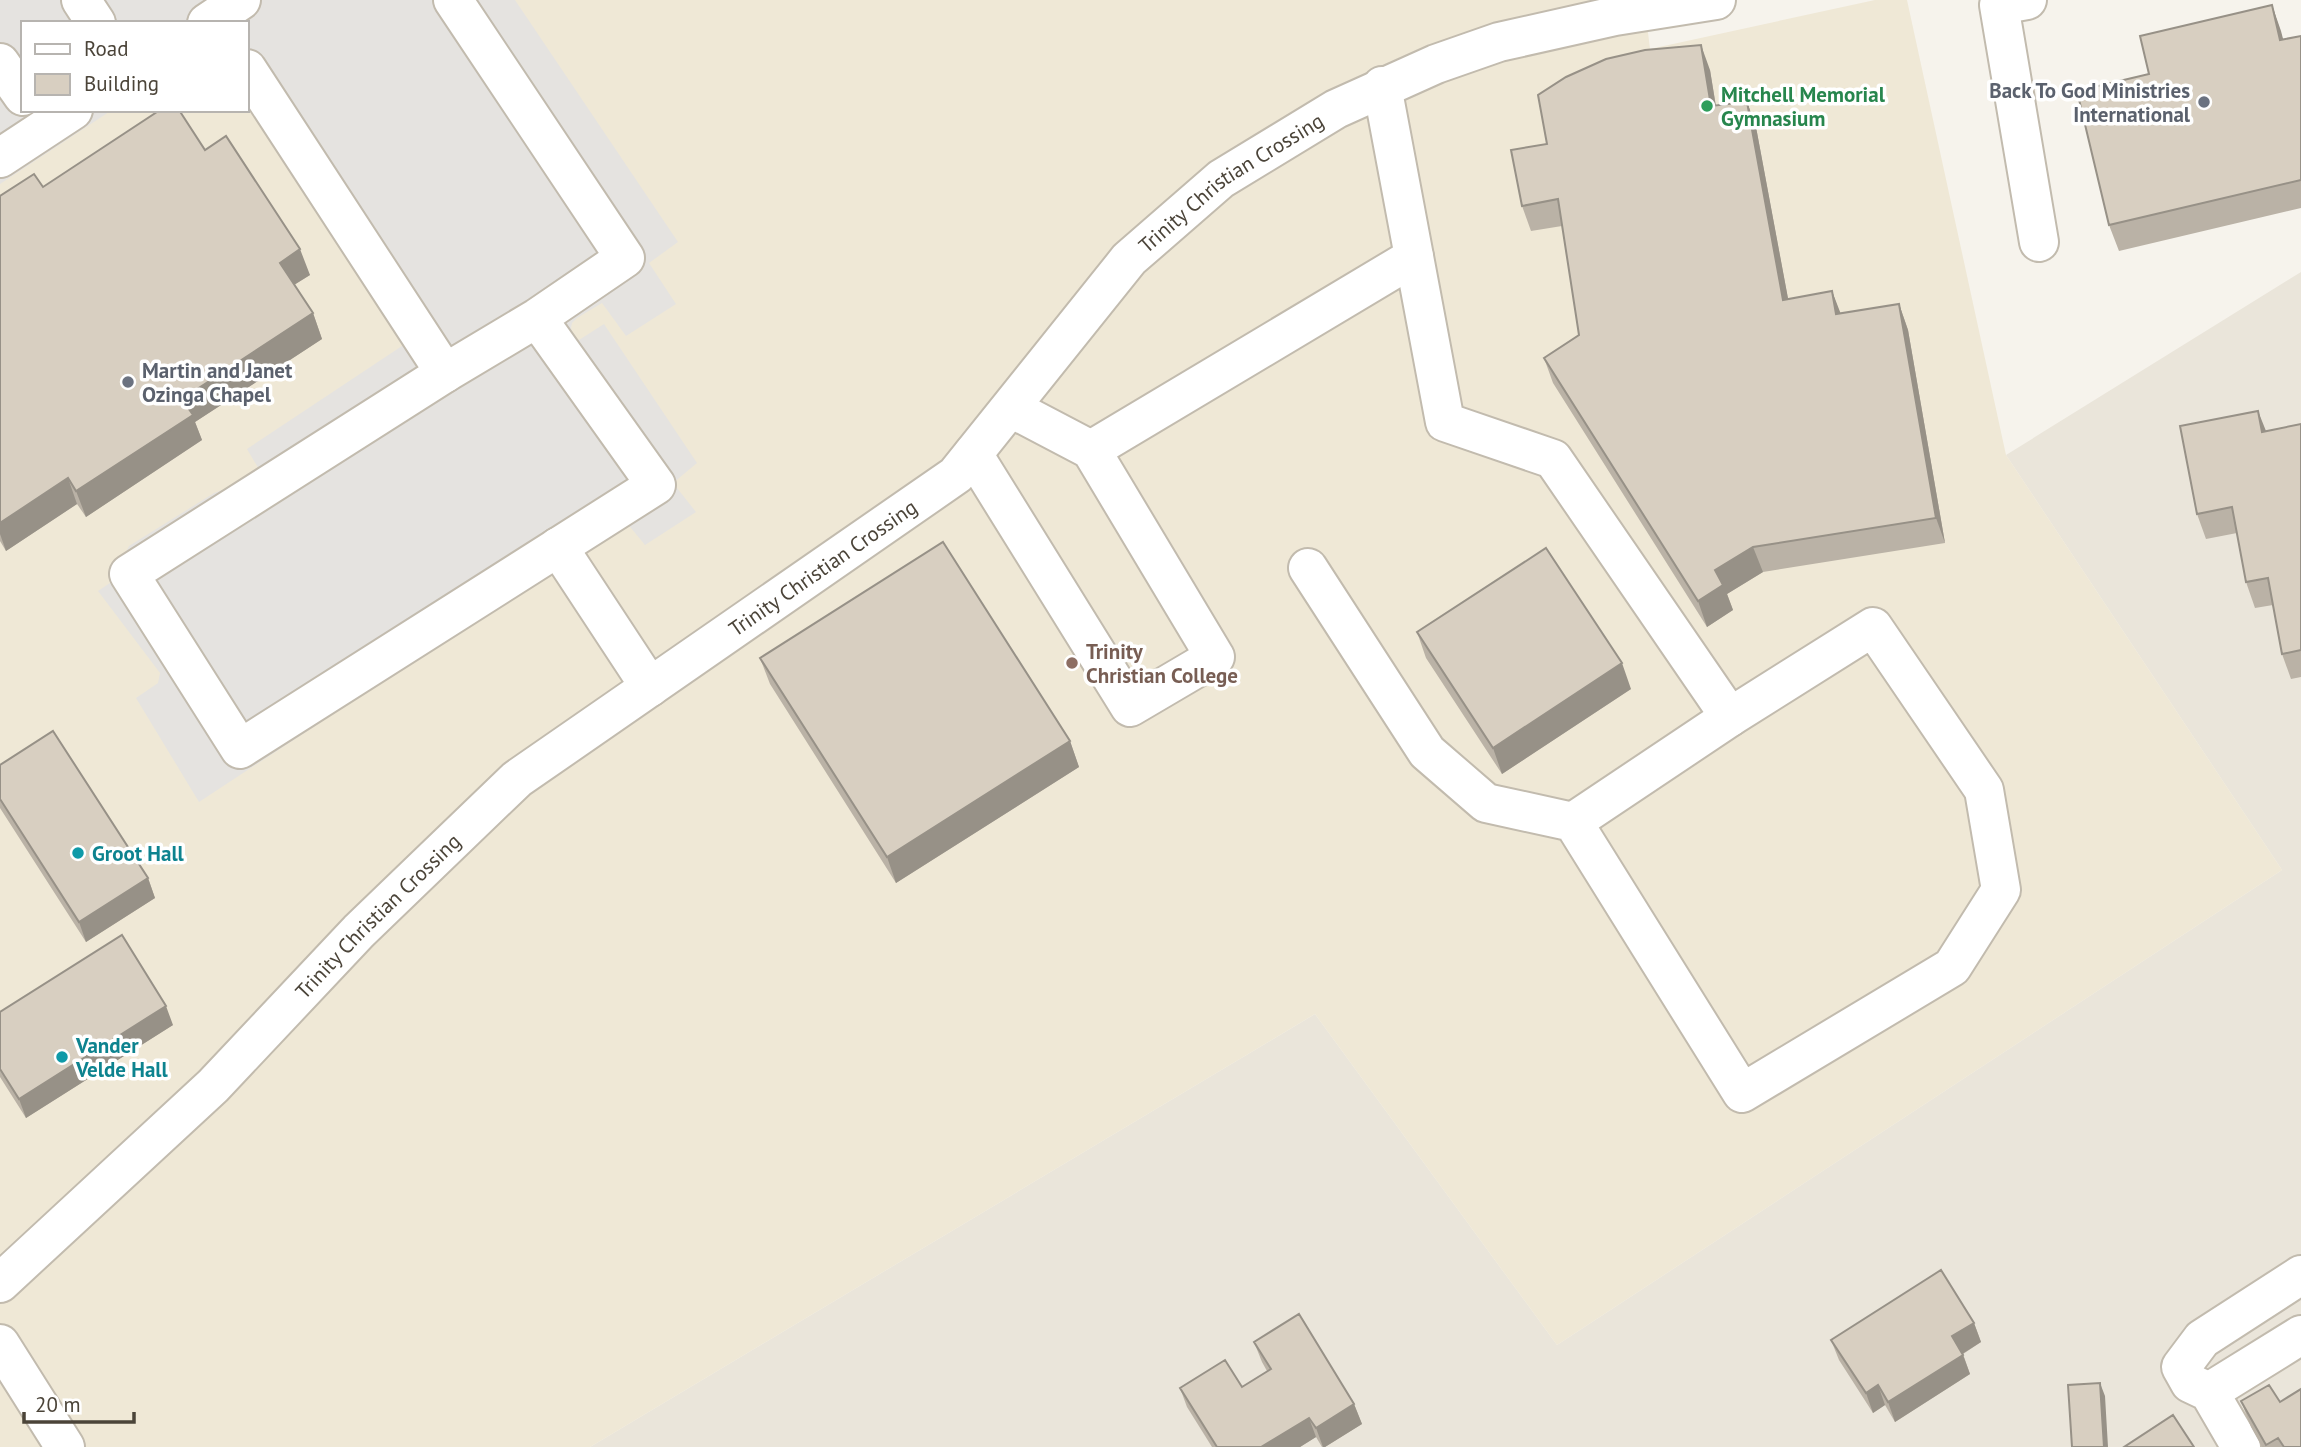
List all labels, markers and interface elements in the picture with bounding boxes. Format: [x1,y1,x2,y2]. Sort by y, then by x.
legend [21,21,248,112]
text: Road [84,35,128,62]
text: Building [84,70,159,97]
place label: Back To God Ministries International [1989,77,2191,128]
place label: Mitchell Memorial Gymnasium [1721,81,1886,132]
marker: Back To God Ministries International [2196,94,2212,110]
marker: Mitchell Memorial Gymnasium [1699,98,1715,114]
street label: Trinity Christian Crossing [1133,106,1328,258]
place label: Martin and Janet Ozinga Chapel [142,357,293,408]
marker: Martin and Janet Ozinga Chapel [120,374,136,390]
street label: Trinity Christian Crossing [723,493,922,642]
place label: Trinity Christian College [1086,638,1238,689]
marker: Trinity Christian College [1064,655,1080,671]
street label: Trinity Christian Crossing [289,827,466,1004]
place label: Groot Hall [92,840,185,867]
marker: Groot Hall [70,845,86,861]
place label: Vander Velde Hall [75,1032,168,1083]
marker: Vander Velde Hall [54,1049,70,1065]
scale bar [24,1380,135,1424]
text: 20 m [35,1391,81,1418]

